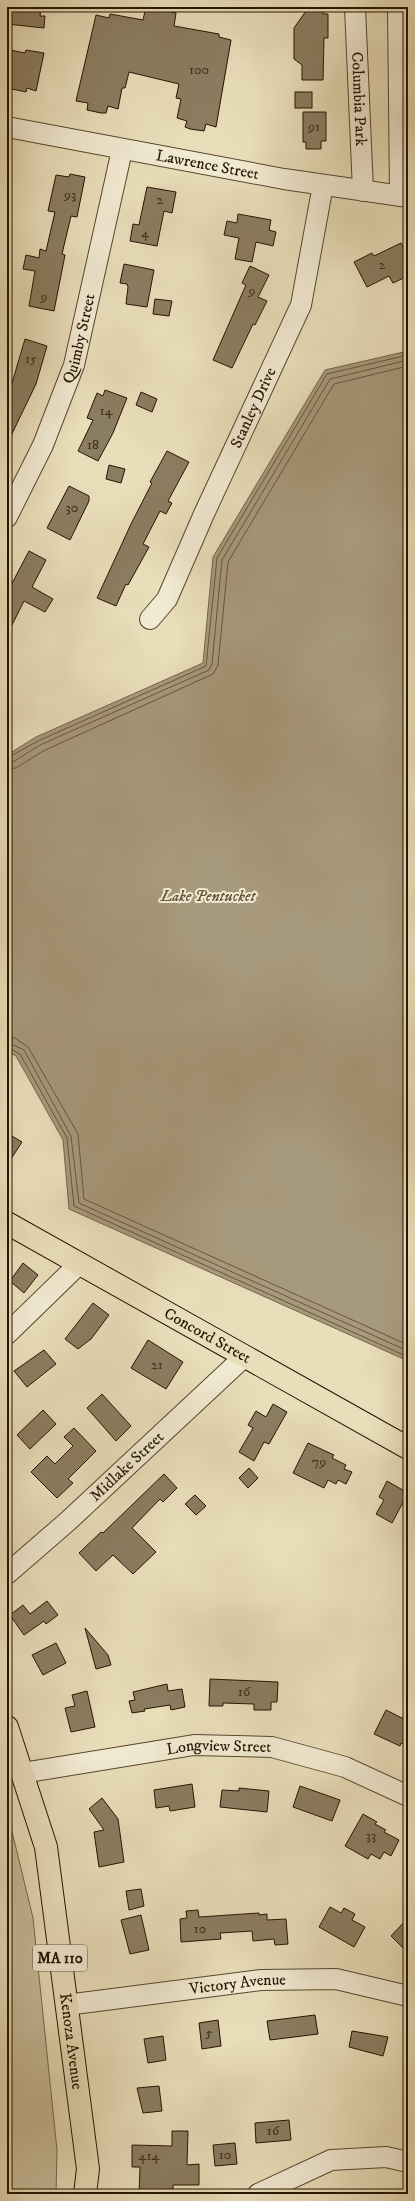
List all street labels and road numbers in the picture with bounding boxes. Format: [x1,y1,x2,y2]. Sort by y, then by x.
street label: Columbia Park [347,51,371,147]
street label: Lawrence Street [154,145,261,184]
street label: Quimby Street [58,292,100,387]
street label: Stanley Drive [226,364,281,451]
street label: Concord Street [161,1303,255,1368]
street label: Midlake Street [85,1427,168,1506]
street label: Longview Street [165,1735,272,1759]
road number: MA 110 [33,1945,87,1971]
street label: Victory Avenue [187,1970,286,1999]
street label: Kenoza Avenue [55,1992,88,2091]

